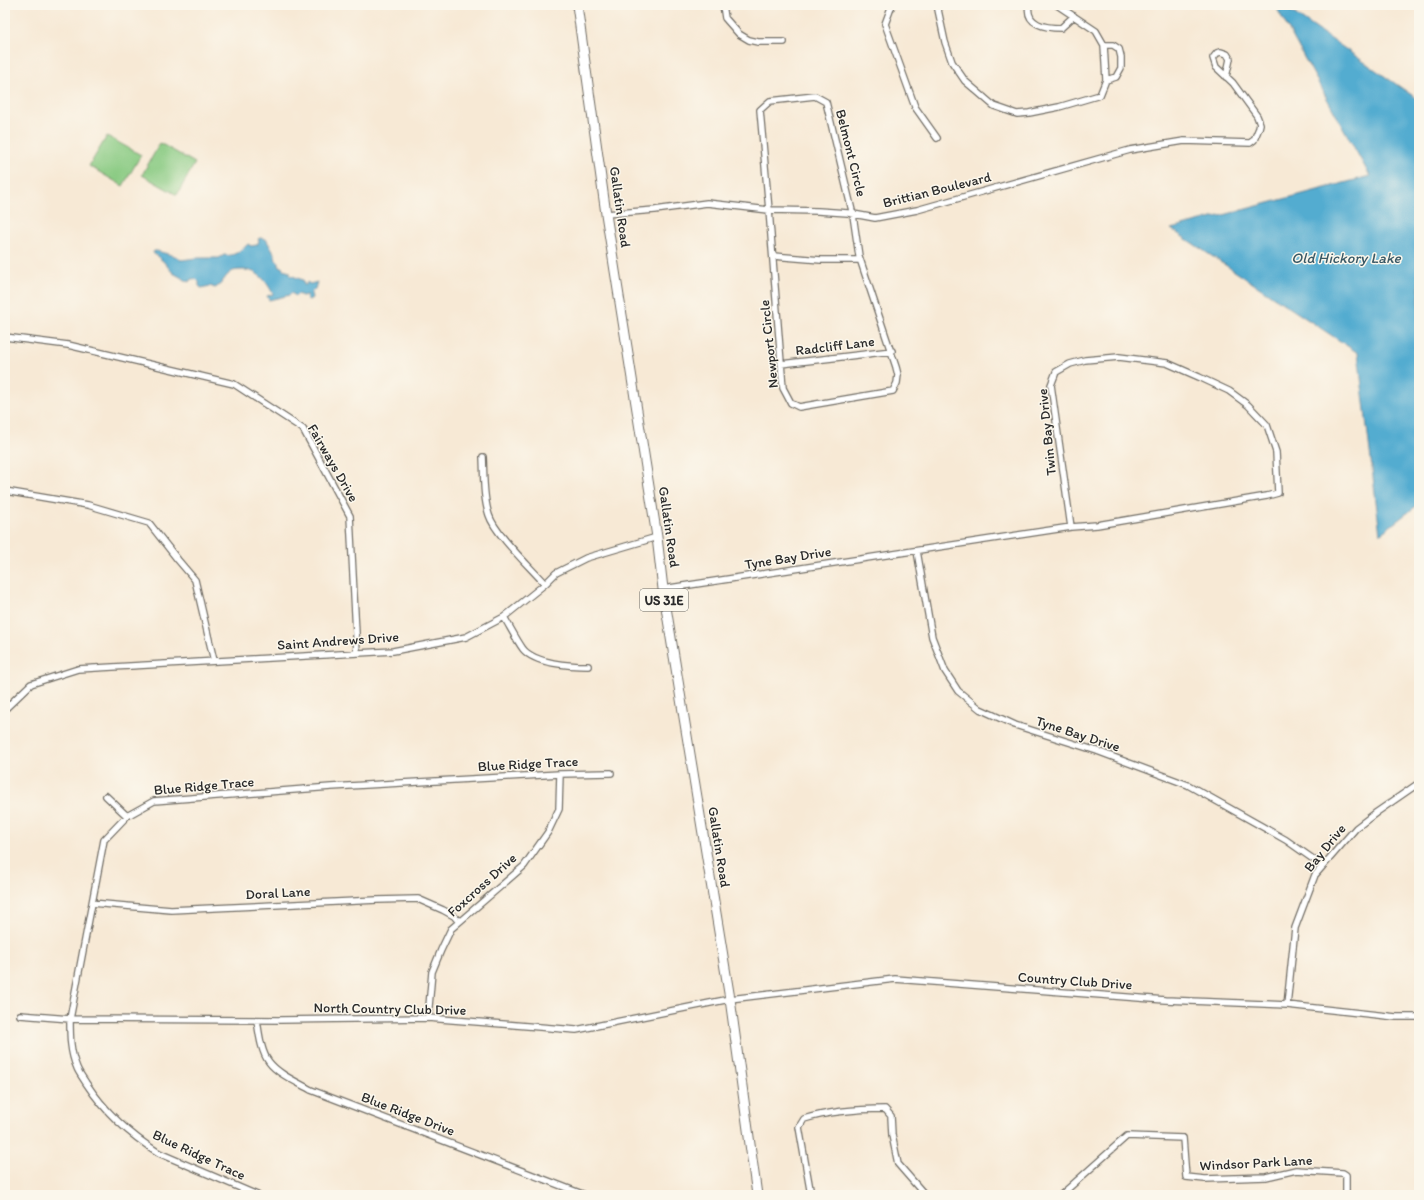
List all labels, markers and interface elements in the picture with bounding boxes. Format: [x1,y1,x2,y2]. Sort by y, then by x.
street label: Belmont Circle [832,108,870,199]
street label: Gallatin Road [606,165,634,249]
street label: Brittian Boulevard [881,168,993,212]
water label: Old Hickory Lake [1291,249,1402,267]
street label: Newport Circle [756,299,782,389]
street label: Radcliff Lane [794,333,876,359]
street label: Twin Bay Drive [1034,387,1060,476]
street label: Fairways Drive [304,421,362,505]
street label: Gallatin Road [655,485,683,569]
street label: Tyne Bay Drive [744,543,833,573]
road number: US 31E [640,589,688,611]
street label: Saint Andrews Drive [277,628,400,654]
street label: Tyne Bay Drive [1034,712,1122,756]
street label: Blue Ridge Trace [477,753,579,775]
street label: Blue Ridge Trace [153,773,255,799]
street label: Gallatin Road [704,805,734,889]
street label: Bay Drive [1300,820,1350,875]
street label: Foxcross Drive [444,849,520,920]
street label: Doral Lane [245,883,311,903]
street label: Country Club Drive [1017,969,1133,993]
street label: North Country Club Drive [313,999,467,1019]
street label: Blue Ridge Drive [359,1088,457,1140]
street label: Blue Ridge Trace [150,1126,248,1184]
street label: Windsor Park Lane [1199,1152,1313,1174]

